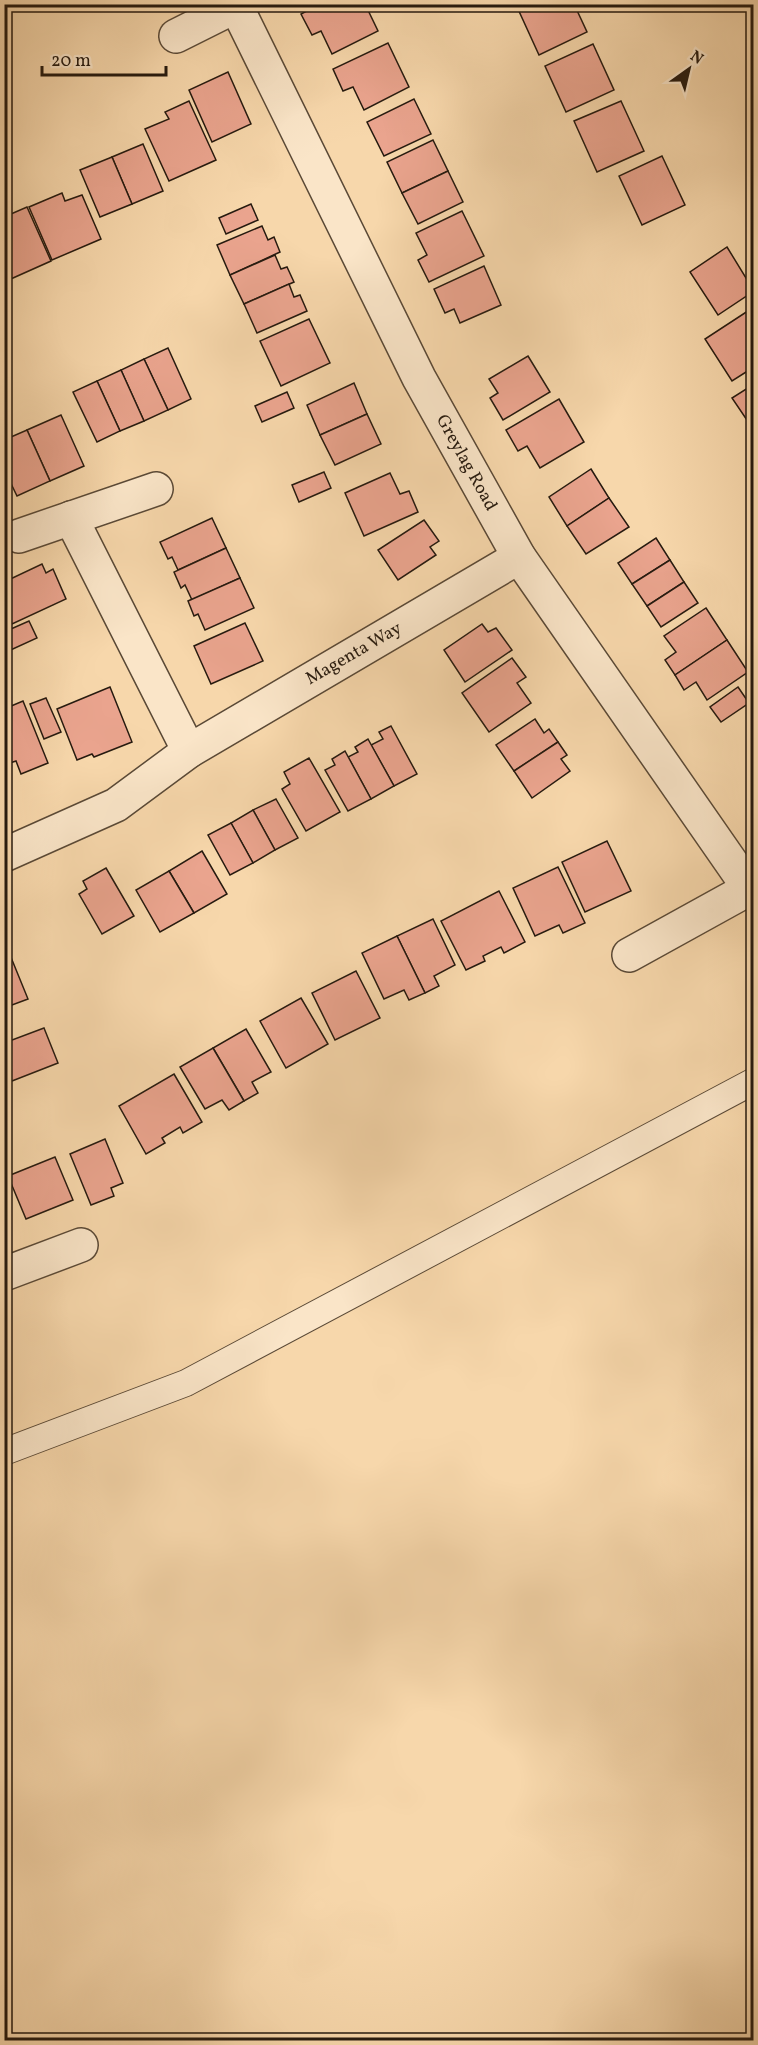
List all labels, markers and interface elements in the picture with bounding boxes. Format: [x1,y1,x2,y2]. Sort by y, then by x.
scale bar [42,39,166,77]
north arrow [659,39,719,99]
text: N [685,46,708,71]
text: 20 m [51,49,91,74]
street label: Greylag Road [429,410,503,516]
street label: Magenta Way [301,616,407,692]

